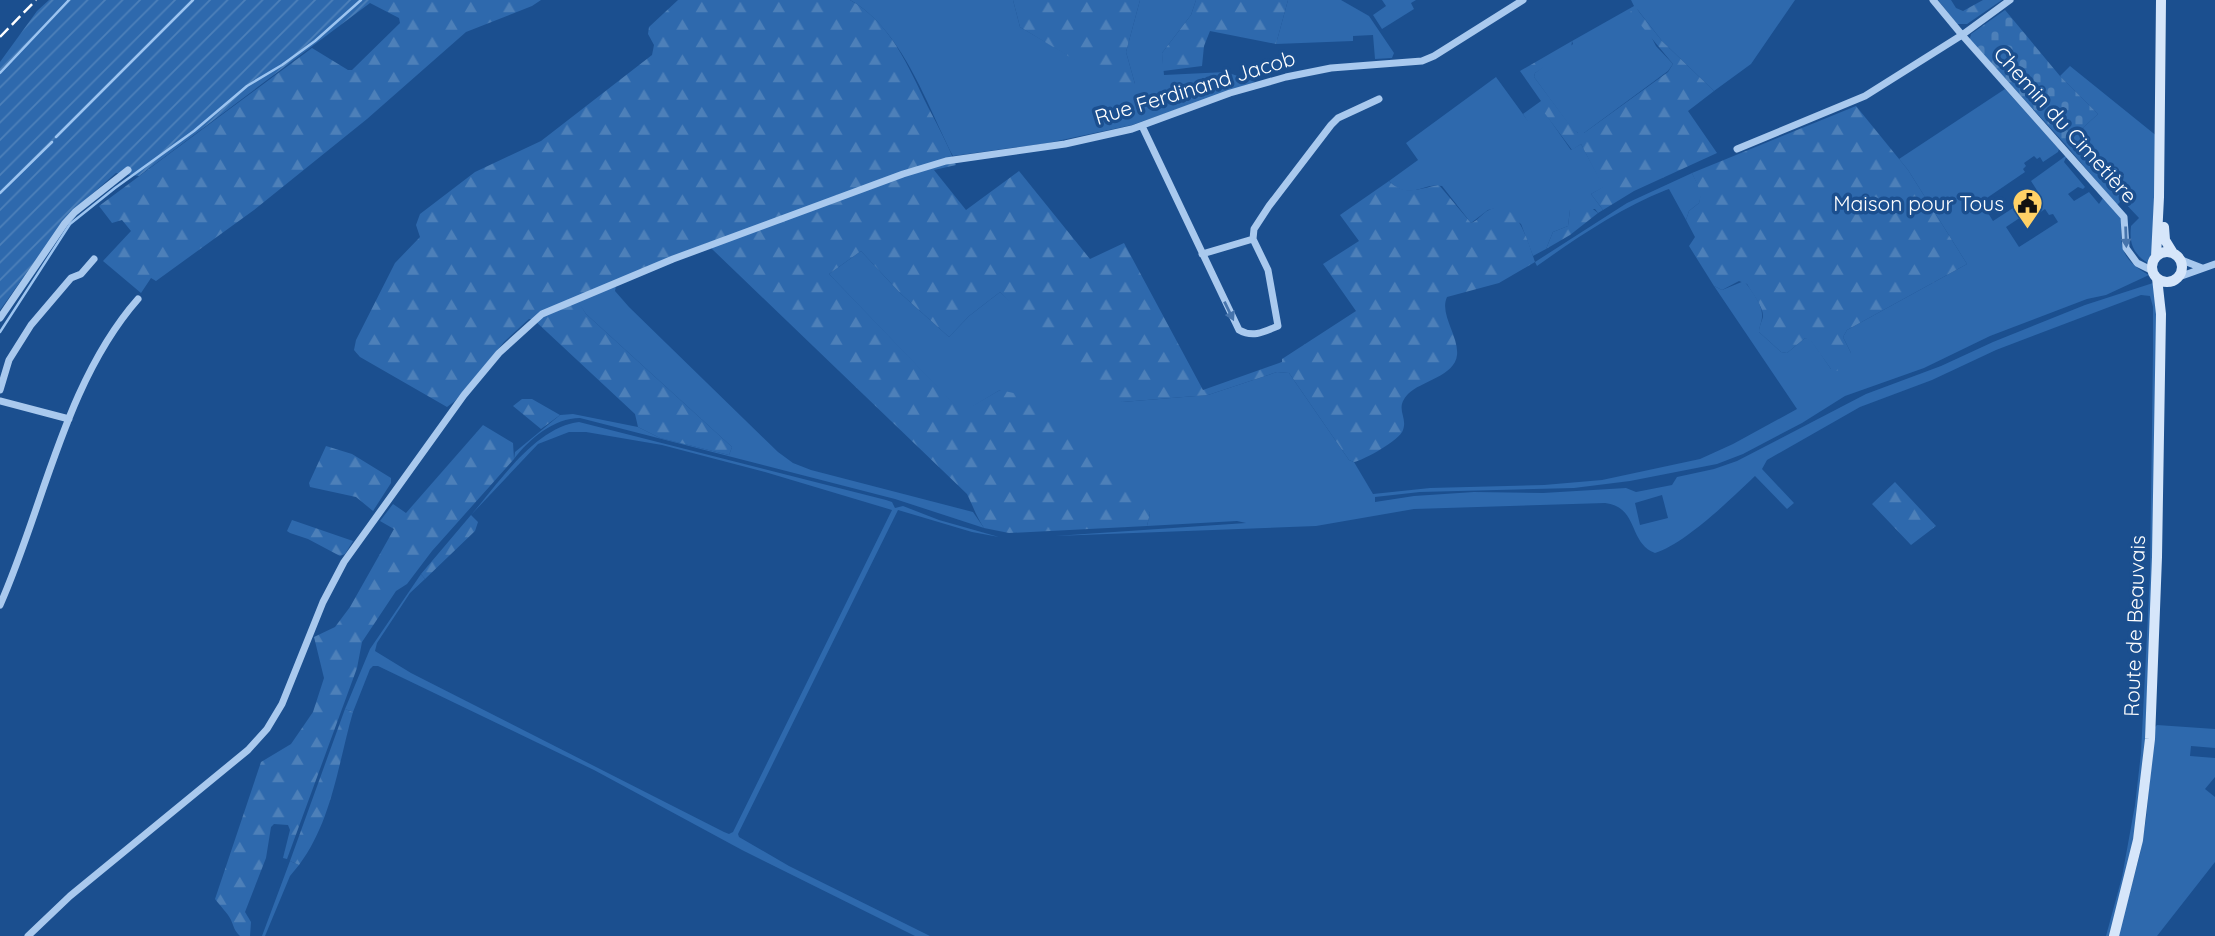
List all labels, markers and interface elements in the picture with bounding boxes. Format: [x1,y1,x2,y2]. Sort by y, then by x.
street label: Chemin du Cimetière [1989,41,2143,208]
street label: Rue Ferdinand Jacob [1091,44,1298,130]
public building icon: Maison pour Tous [2010,187,2044,231]
place label: Maison pour Tous [1833,190,2004,216]
one-way arrow [2120,226,2131,248]
one-way arrow [1224,301,1235,321]
street label: Route de Beauvais [2118,535,2150,717]

